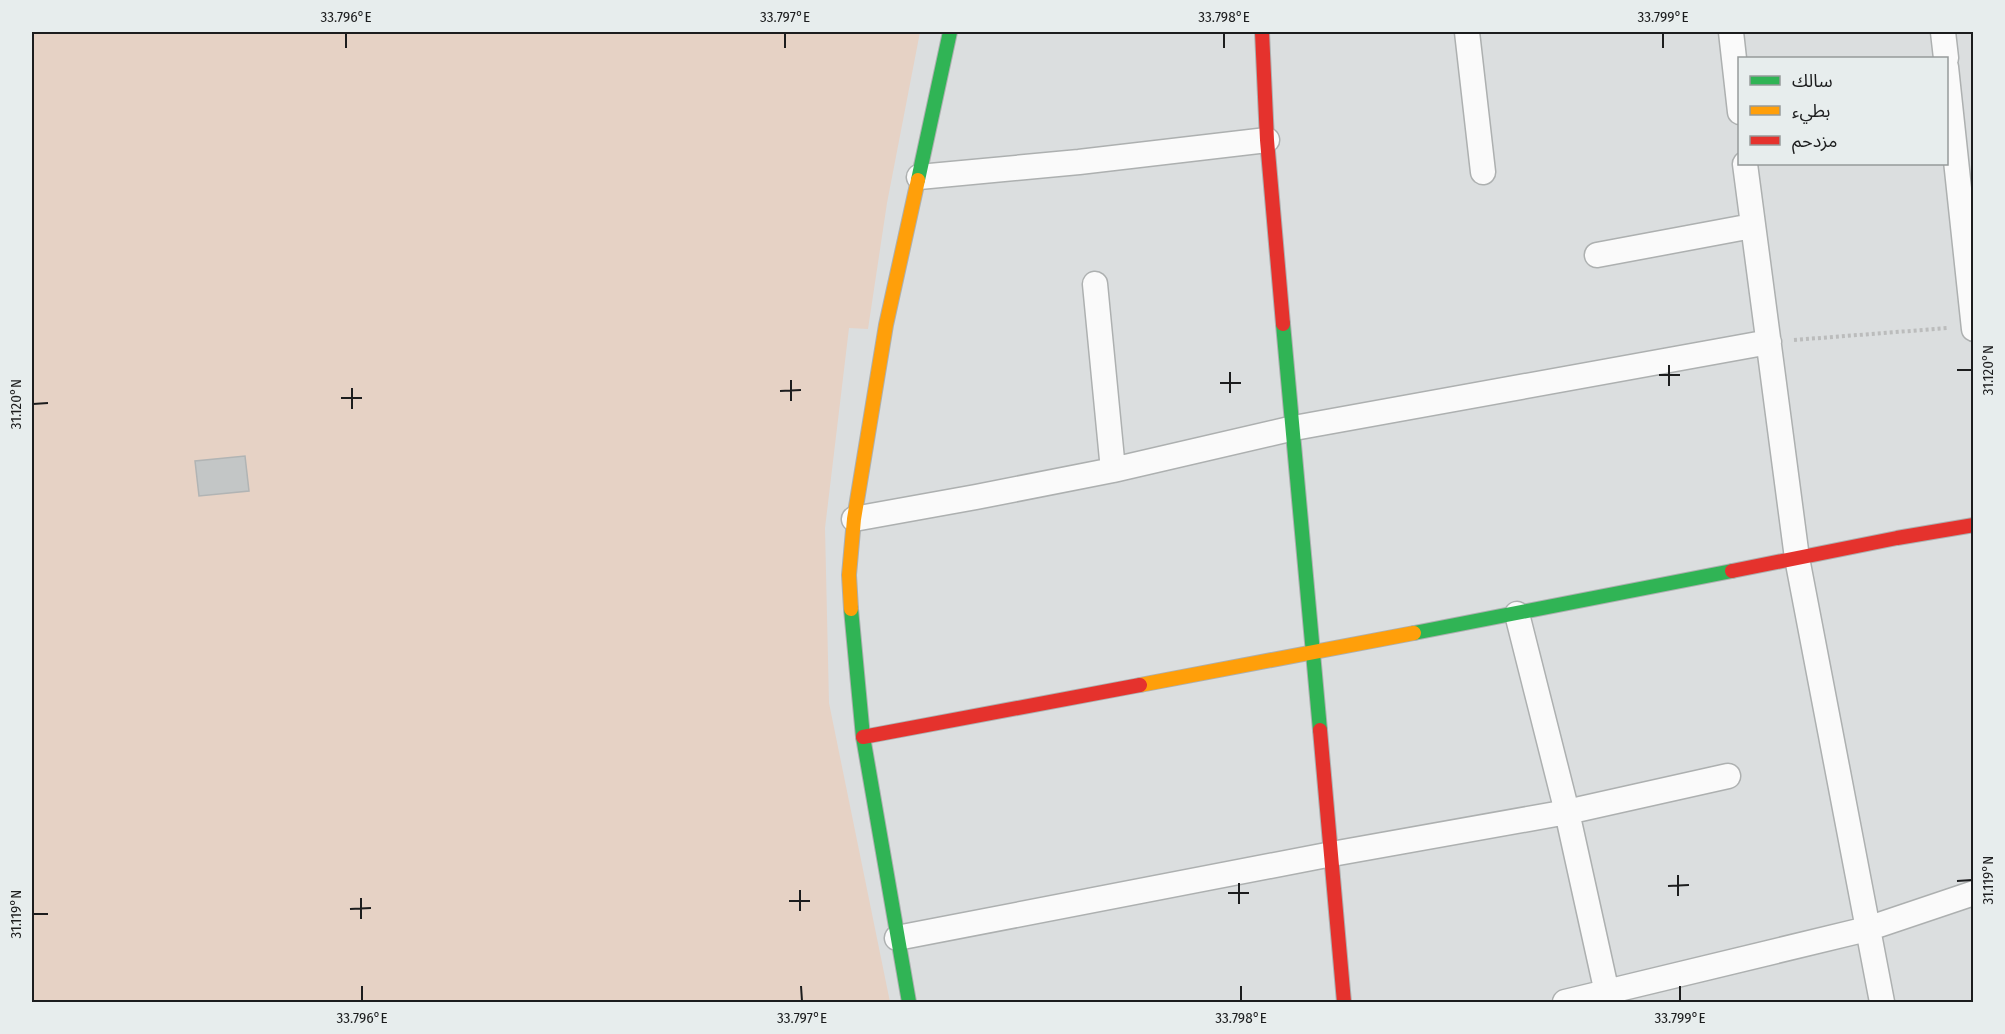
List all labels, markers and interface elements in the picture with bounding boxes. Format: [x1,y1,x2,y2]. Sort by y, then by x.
text: 33.796°E [320,8,372,26]
text: 33.797°E [760,8,810,26]
text: 33.798°E [1198,8,1250,26]
text: 33.799°E [1637,8,1689,26]
legend [1738,57,1948,165]
text: سالك [1792,70,1833,92]
text: بطيء [1792,100,1830,124]
text: مزدحم [1792,130,1837,154]
text: 31.120°N [1979,345,1997,395]
text: 31.120°N [7,379,25,429]
text: 31.119°N [1979,856,1997,904]
text: 31.119°N [7,890,25,938]
text: 33.796°E [336,1009,388,1027]
text: 33.797°E [777,1009,827,1027]
text: 33.798°E [1215,1009,1267,1027]
text: 33.799°E [1654,1009,1706,1027]

